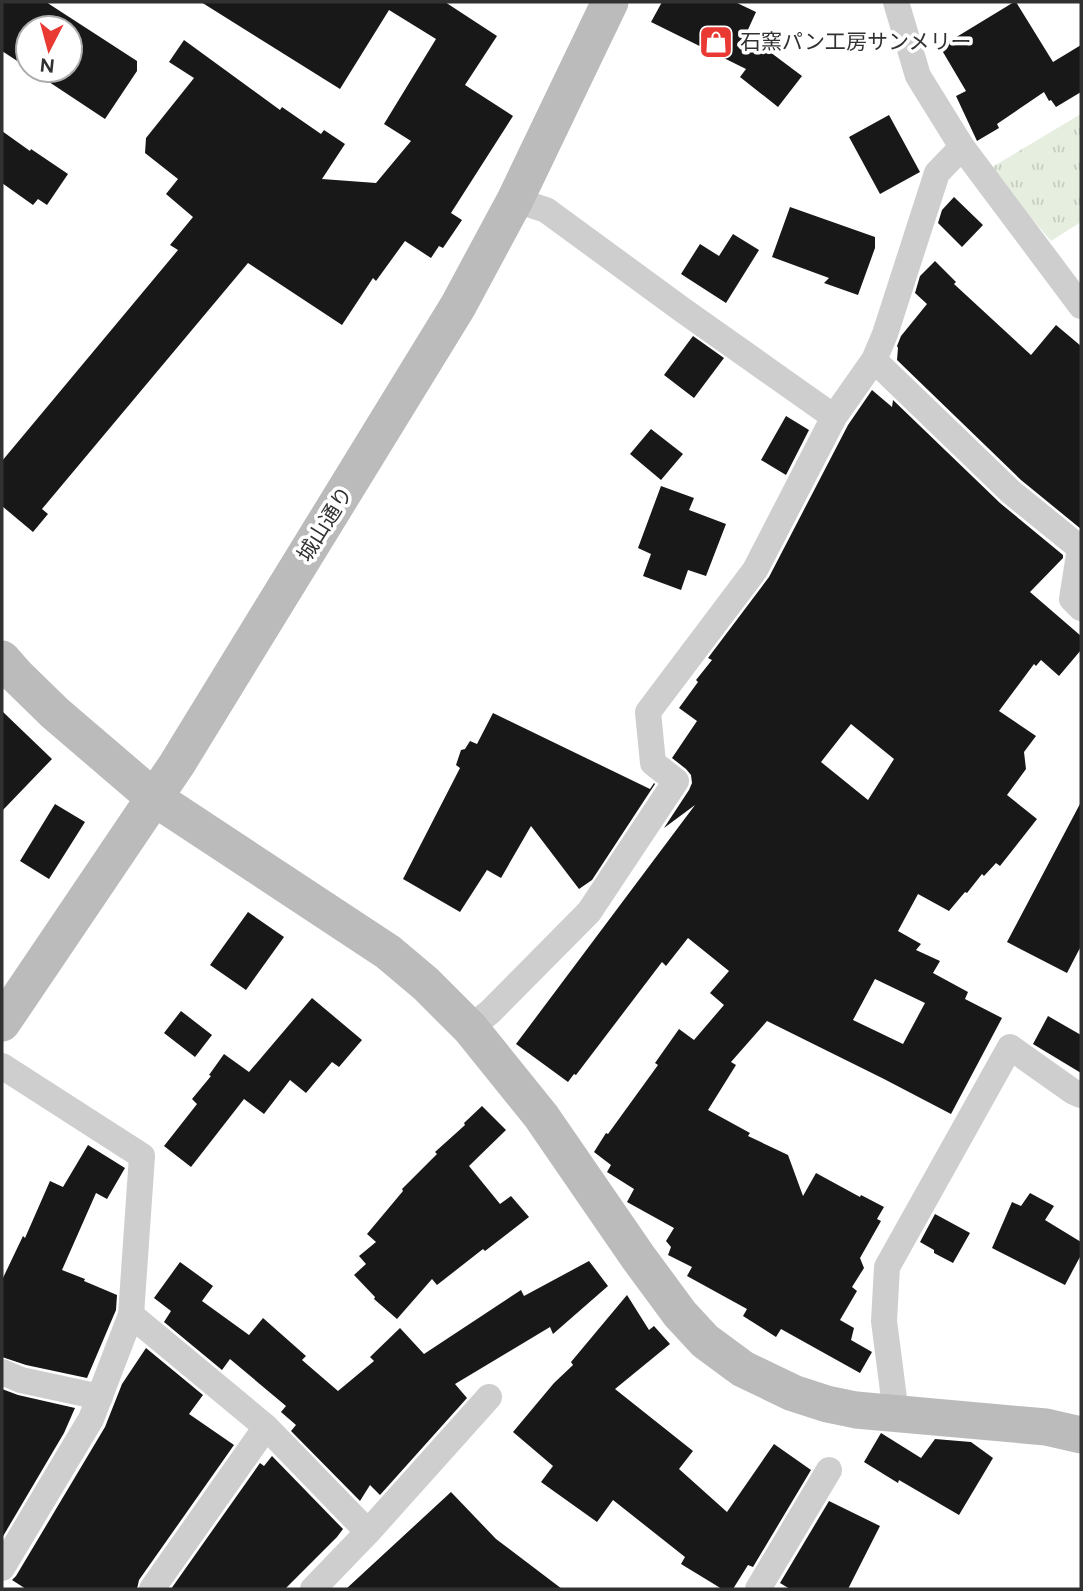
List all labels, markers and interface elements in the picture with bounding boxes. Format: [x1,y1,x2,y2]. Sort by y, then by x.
north arrow [14,14,84,84]
shop icon: 石窯パン工房サンメリー [697,23,735,61]
place label: 石窯パン工房サンメリー [740,29,971,54]
text: N [39,53,56,78]
street label: 城山通り [292,481,357,566]

